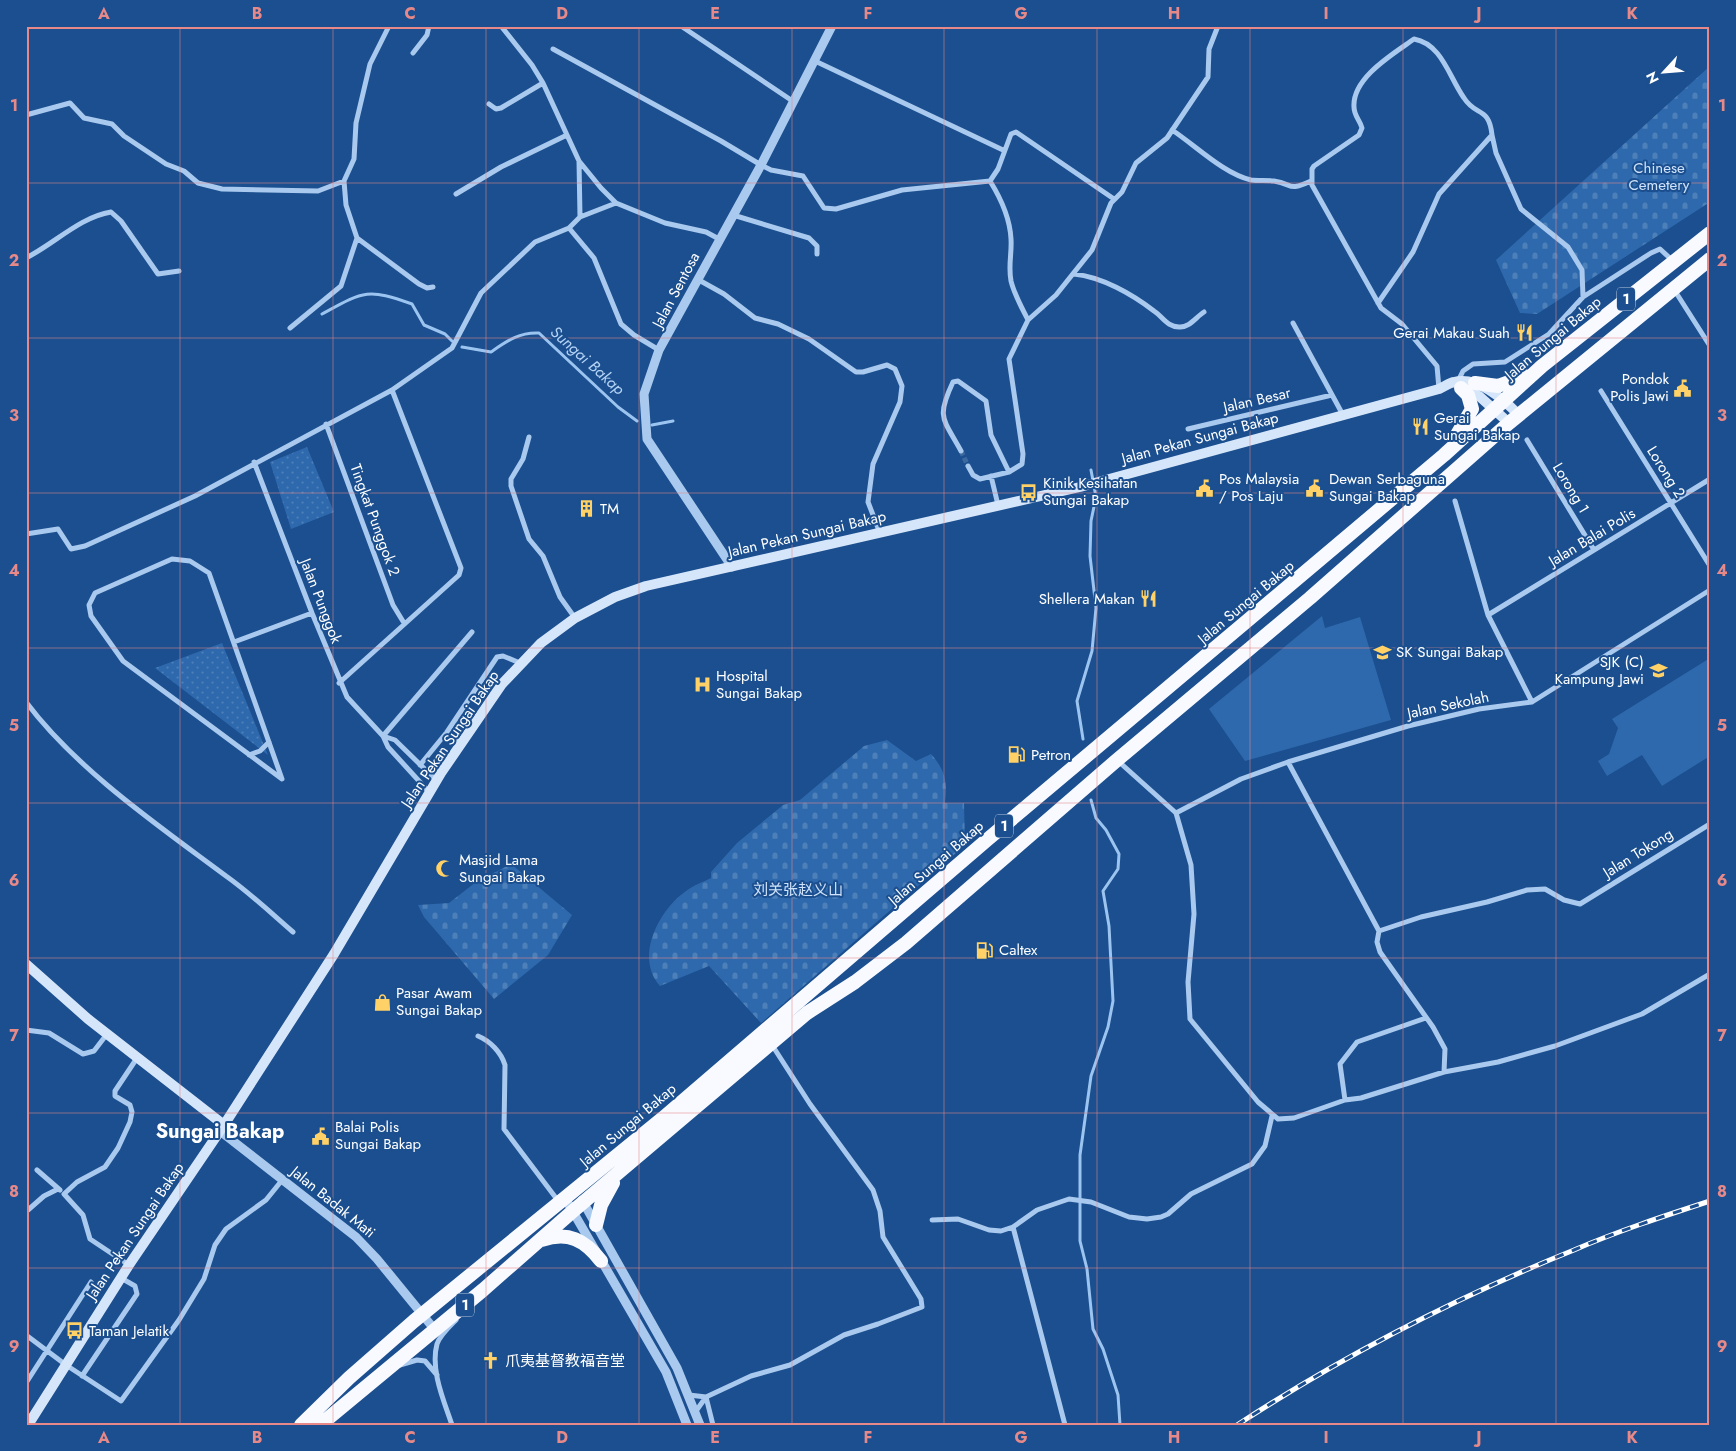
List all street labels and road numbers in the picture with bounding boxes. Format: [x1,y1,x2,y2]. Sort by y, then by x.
street label: Jalan Sentosa [646,248,705,333]
road number: 1 [1617,288,1635,310]
street label: Jalan Sungai Bakap [1498,291,1606,386]
street label: Jalan Besar [1219,381,1294,419]
street label: Jalan Pekan Sungai Bakap [1117,406,1281,470]
street label: Lorong 2 [1641,442,1691,502]
street label: Lorong 1 [1547,458,1595,518]
street label: Tingkat Punggok 2 [345,461,405,579]
street label: Jalan Balai Polis [1543,502,1640,573]
street label: Jalan Pekan Sungai Bakap [724,505,889,563]
street label: Jalan Punggok [294,553,347,647]
street label: Jalan Sungai Bakap [1191,555,1299,650]
street label: Jalan Pekan Sungai Bakap [395,665,505,814]
street label: Jalan Sekolah [1403,686,1491,725]
road number: 1 [995,814,1013,838]
street label: Jalan Sungai Bakap [882,815,989,912]
street label: Jalan Tokong [1597,823,1677,884]
street label: Jalan Sungai Bakap [573,1078,681,1173]
street label: Jalan Pekan Sungai Bakap [80,1157,190,1306]
street label: Jalan Badak Mati [284,1160,380,1243]
road number: 1 [456,1294,474,1316]

